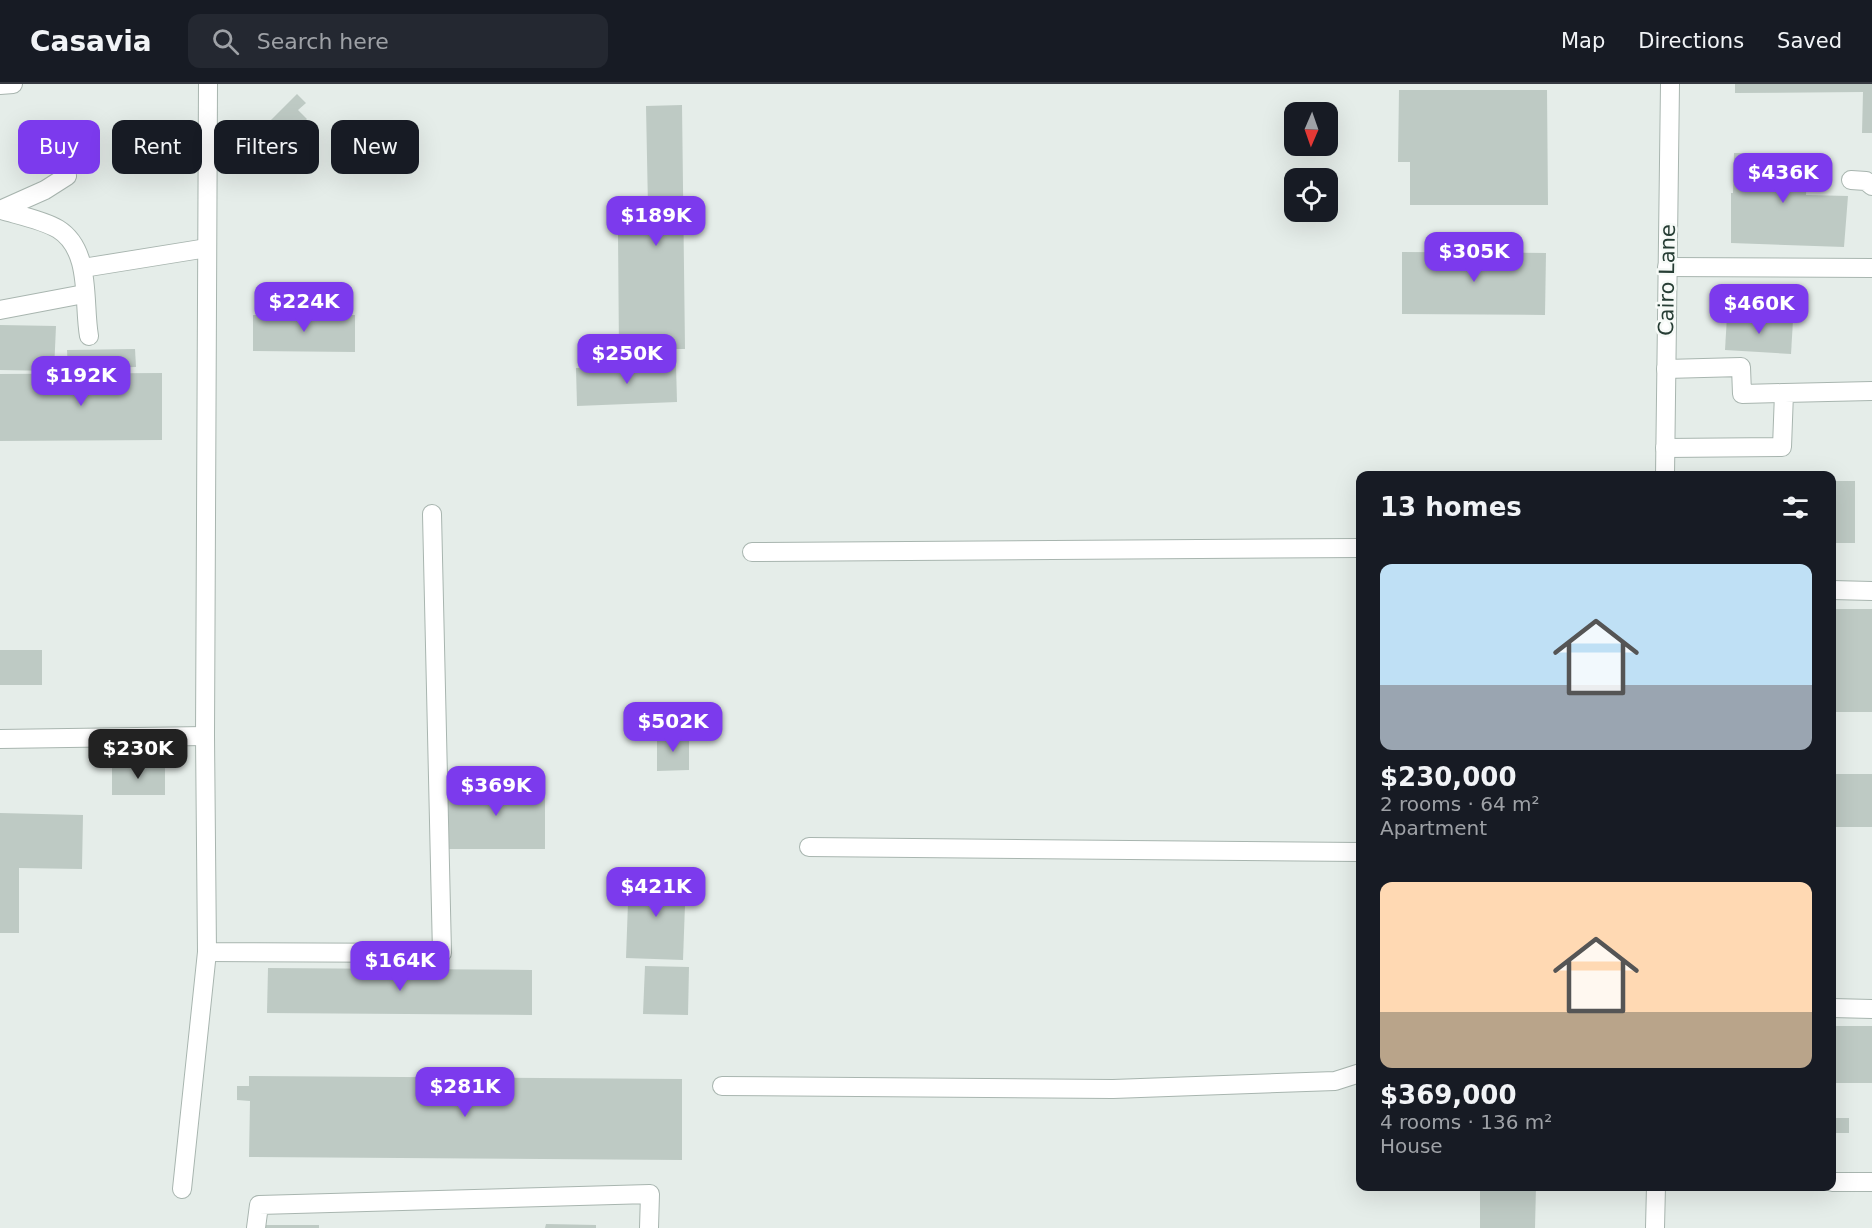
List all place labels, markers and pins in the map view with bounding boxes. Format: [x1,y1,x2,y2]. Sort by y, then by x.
pin: $436K [1741,153,1825,204]
pin: $189K [614,196,698,247]
pin: $305K [1432,232,1516,283]
pin: $224K [262,282,346,333]
pin: $460K [1717,284,1801,335]
pin: $250K [585,334,669,385]
pin: $192K [39,356,123,407]
pin: $502K [631,702,715,753]
pin: $230K [96,729,180,780]
pin: $369K [454,766,538,817]
pin: $421K [614,867,698,918]
pin: $164K [358,941,442,992]
pin: $281K [423,1067,507,1118]

